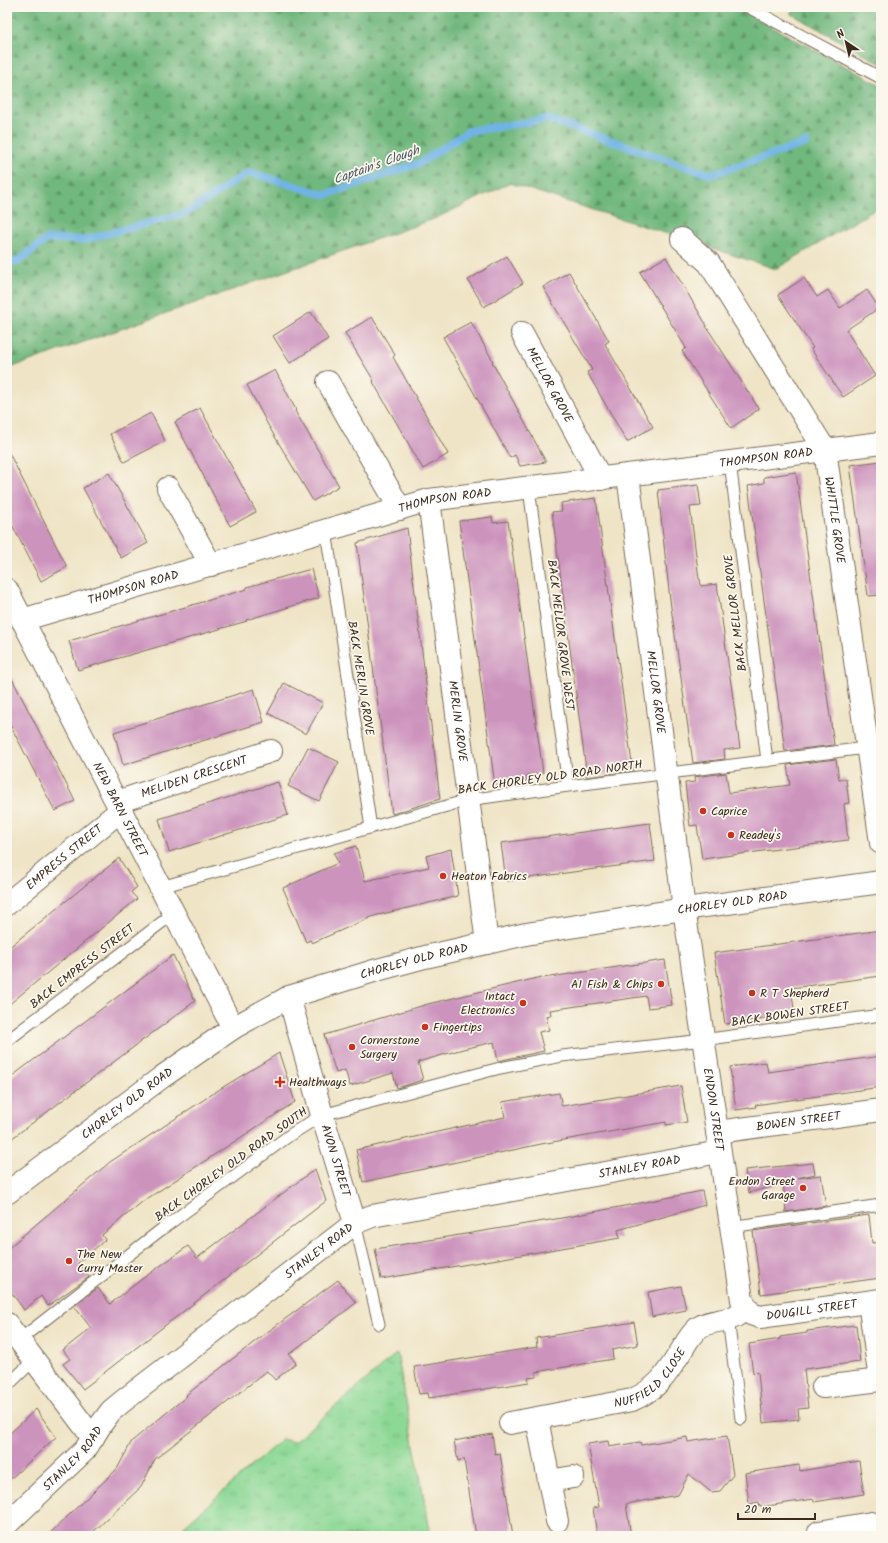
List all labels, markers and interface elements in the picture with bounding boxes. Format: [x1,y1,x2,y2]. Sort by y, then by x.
north arrow [826,22,866,62]
text: N [833,25,849,44]
water label: Captain's Clough [331,140,423,191]
street label: MELLOR GROVE [521,344,578,427]
street label: THOMPSON ROAD [718,443,814,473]
street label: WHITTLE GROVE [819,475,850,566]
street label: THOMPSON ROAD [396,483,493,518]
street label: BACK MELLOR GROVE [719,552,752,673]
street label: BACK MELLOR GROVE WEST [542,559,579,713]
street label: THOMPSON ROAD [86,565,181,610]
street label: BACK MERLIN GROVE [342,619,379,738]
street label: MELLOR GROVE [641,649,670,736]
street label: MERLIN GROVE [443,679,472,764]
street label: MELIDEN CRESCENT [138,750,251,803]
street label: BACK CHORLEY OLD ROAD NORTH [456,755,644,800]
street label: NEW BARN STREET [87,759,153,862]
place label: Caprice [711,802,748,821]
marker: Caprice [698,806,708,816]
street label: EMPRESS STREET [22,819,108,895]
place label: Readey's [739,826,781,845]
marker: Readey's [726,830,736,840]
place label: Heaton Fabrics [451,867,527,886]
marker: Heaton Fabrics [438,871,448,881]
street label: CHORLEY OLD ROAD [676,886,789,920]
street label: BACK EMPRESS STREET [26,918,140,1014]
street label: CHORLEY OLD ROAD [358,938,470,985]
place label: A1 Fish & Chips [571,975,653,994]
marker: A1 Fish & Chips [656,979,666,989]
place label: R T Shepherd [760,984,830,1003]
place label: Intact Electronics [461,987,515,1020]
marker: R T Shepherd [747,988,757,998]
street label: BACK BOWEN STREET [730,997,852,1032]
marker: Intact Electronics [518,998,528,1008]
place label: Fingertips [433,1018,482,1037]
marker: Fingertips [420,1022,430,1032]
place label: Cornerstone Surgery [360,1031,420,1064]
marker: Cornerstone Surgery [347,1042,357,1052]
street label: CHORLEY OLD ROAD [77,1063,178,1144]
street label: ENDON STREET [698,1067,729,1154]
place label: Healthways [289,1073,347,1092]
marker: Healthways [274,1076,286,1088]
street label: BACK CHORLEY OLD ROAD SOUTH [151,1102,312,1226]
street label: BOWEN STREET [755,1106,843,1137]
street label: AVON STREET [315,1122,356,1200]
street label: STANLEY ROAD [597,1150,682,1184]
place label: Endon Street Garage [729,1172,796,1205]
marker: Endon Street Garage [798,1183,808,1193]
street label: STANLEY ROAD [281,1218,358,1284]
place label: The New Curry Master [77,1245,144,1278]
marker: The New Curry Master [64,1256,74,1266]
street label: DOUGILL STREET [765,1294,860,1326]
street label: NUFFIELD CLOSE [612,1343,692,1413]
street label: STANLEY ROAD [38,1422,108,1496]
scale bar [738,1495,815,1521]
text: 20 m [744,1500,772,1519]

